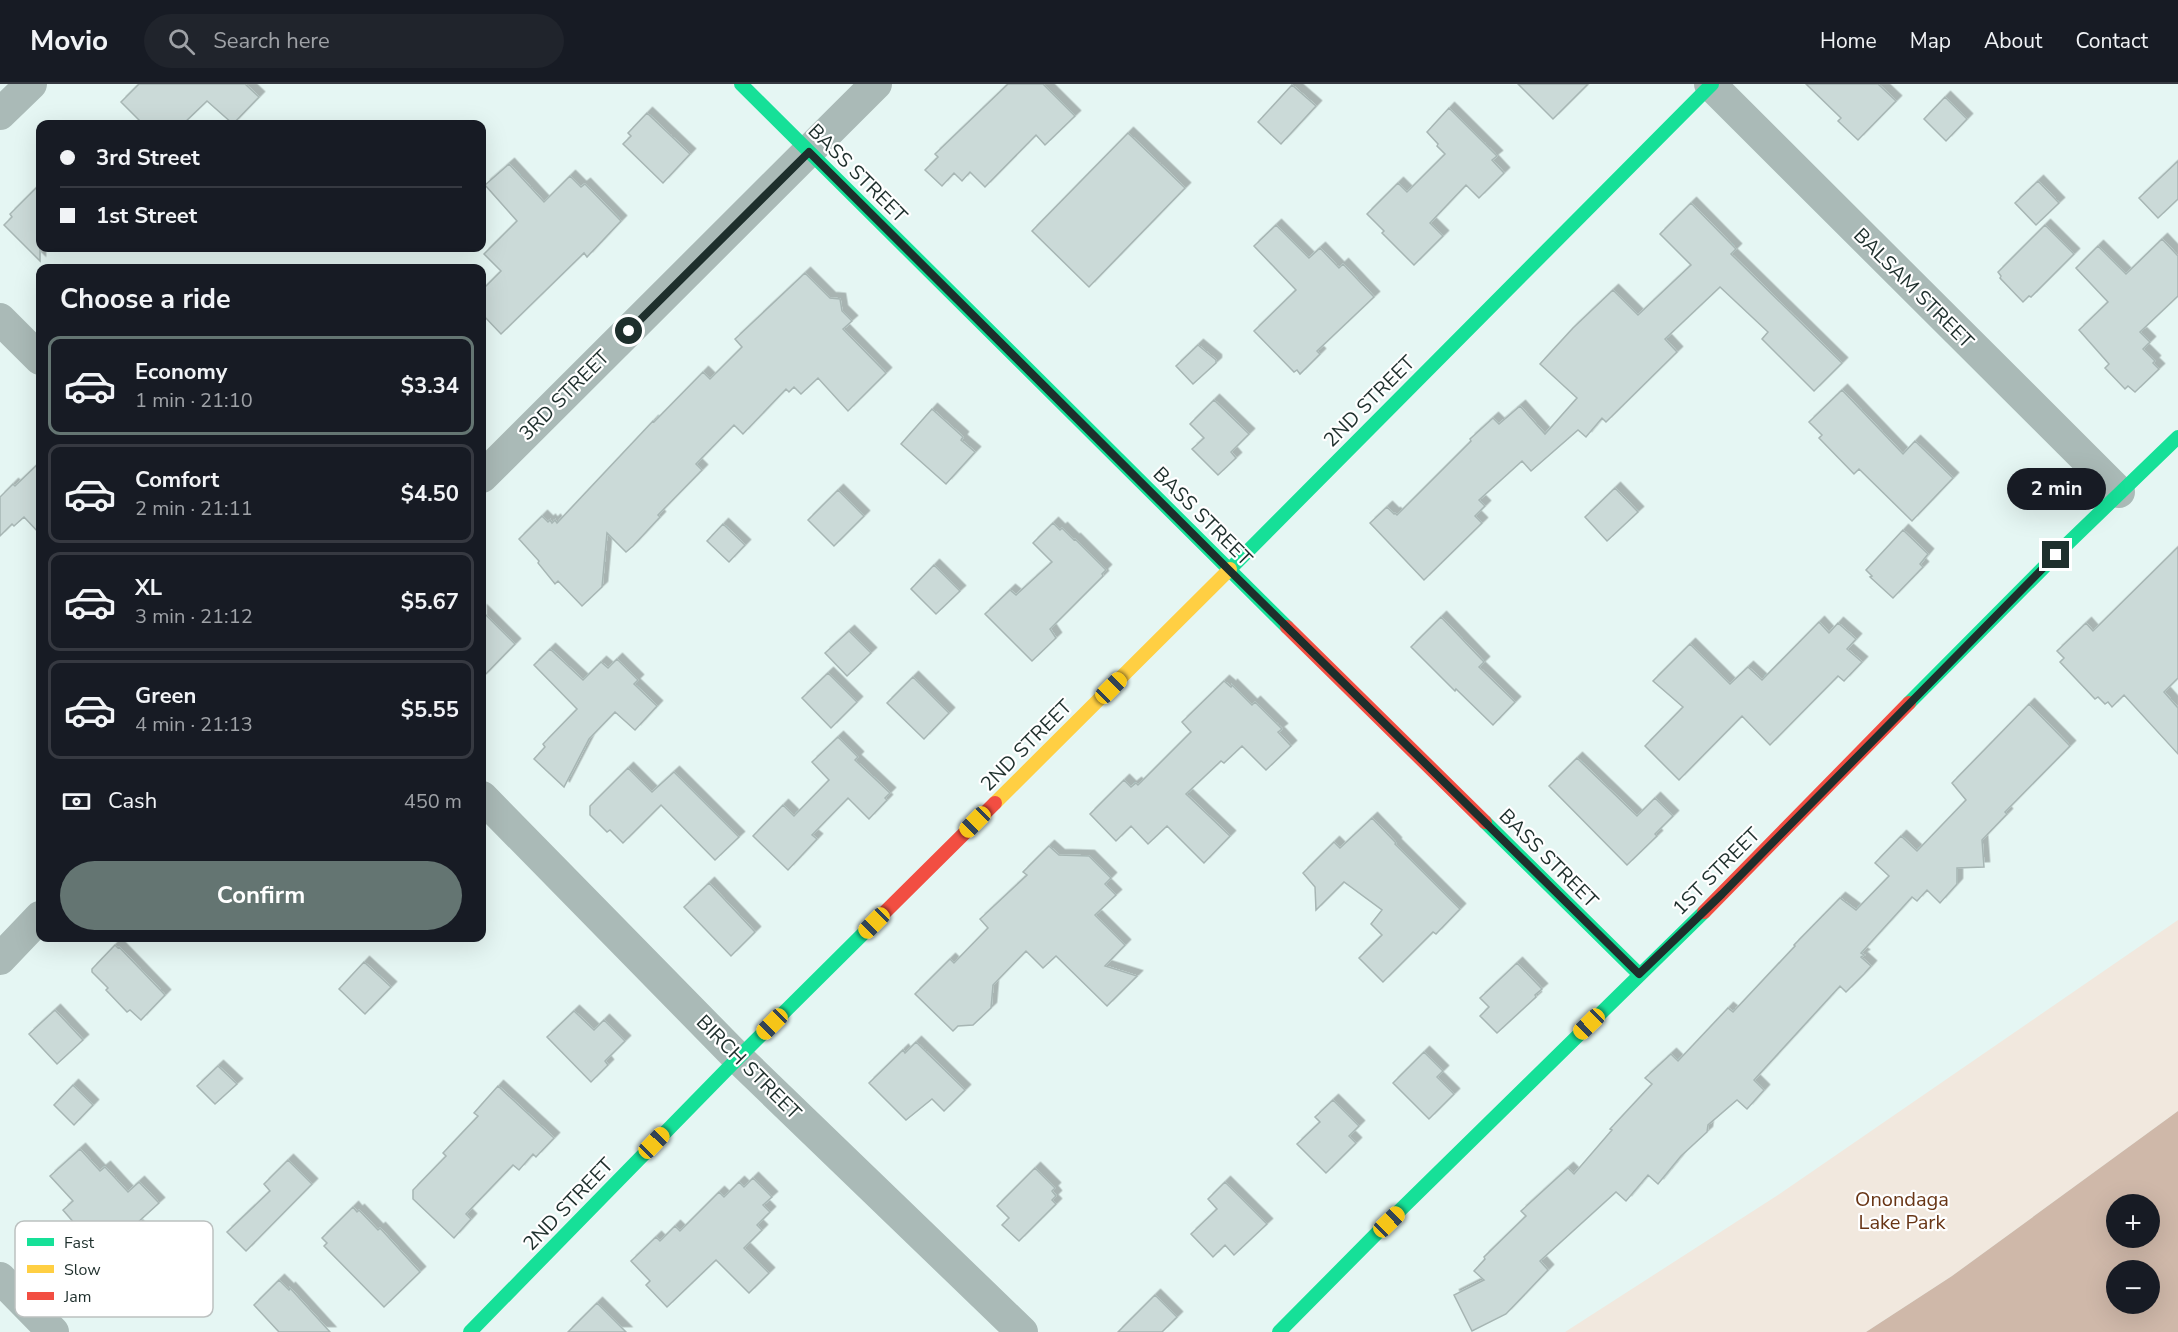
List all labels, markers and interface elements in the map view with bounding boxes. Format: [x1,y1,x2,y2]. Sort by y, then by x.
search box [144,14,564,68]
text: Movio [30,22,108,60]
icon: search [165,25,198,58]
text: Search here [213,26,330,56]
text: Home [1820,27,1877,55]
text: Map [1910,27,1951,55]
text: About [1984,27,2042,55]
text: Contact [2075,27,2148,55]
street label: BASS STREET [802,118,913,229]
text: 3rd Street [96,143,200,173]
text: 1st Street [96,201,197,231]
street label: BALSAM STREET [1848,222,1980,354]
text: Choose a ride [60,281,231,318]
route start [615,317,642,344]
street label: 3RD STREET [513,344,616,447]
street label: 2ND STREET [1318,350,1421,453]
text: Economy [135,357,227,387]
icon: car [63,359,117,413]
text: $3.34 [401,371,459,401]
text: 1 min · 21:10 [135,387,253,414]
street label: BASS STREET [1147,461,1258,572]
text: Comfort [135,465,219,495]
icon: car [63,467,117,521]
callout: 2 min [2006,468,2106,510]
text: 2 min [2031,475,2082,502]
text: $4.50 [401,479,459,509]
text: 2 min · 21:11 [135,495,253,522]
route end [2042,541,2069,568]
text: XL [135,573,162,603]
icon: car [63,575,117,629]
text: $5.67 [401,587,459,617]
text: 3 min · 21:12 [135,603,253,630]
car [1092,669,1130,707]
text: Green [135,681,196,711]
icon: car [63,683,117,737]
street label: 2ND STREET [975,694,1078,797]
text: $5.55 [401,695,459,725]
text: 4 min · 21:13 [135,711,253,738]
icon: cash [60,785,93,818]
text: Cash [108,786,157,816]
text: 450 m [404,788,462,815]
car [956,803,994,841]
street label: BASS STREET [1493,803,1604,914]
street label: 1ST STREET [1667,822,1766,921]
button: Confirm [60,861,462,930]
car [855,904,893,942]
car [753,1005,791,1043]
car [1570,1005,1608,1043]
street label: BIRCH STREET [690,1009,807,1126]
car [635,1124,673,1162]
street label: 2ND STREET [517,1152,620,1257]
park label: Onondaga Lake Park [1855,1186,1949,1236]
map controls [2106,1194,2160,1314]
button: + [2106,1194,2160,1248]
car [1370,1203,1408,1241]
legend [15,1221,213,1317]
text: Fast [64,1232,95,1254]
text: Slow [64,1259,101,1281]
button: − [2106,1260,2160,1314]
text: Jam [63,1286,91,1308]

